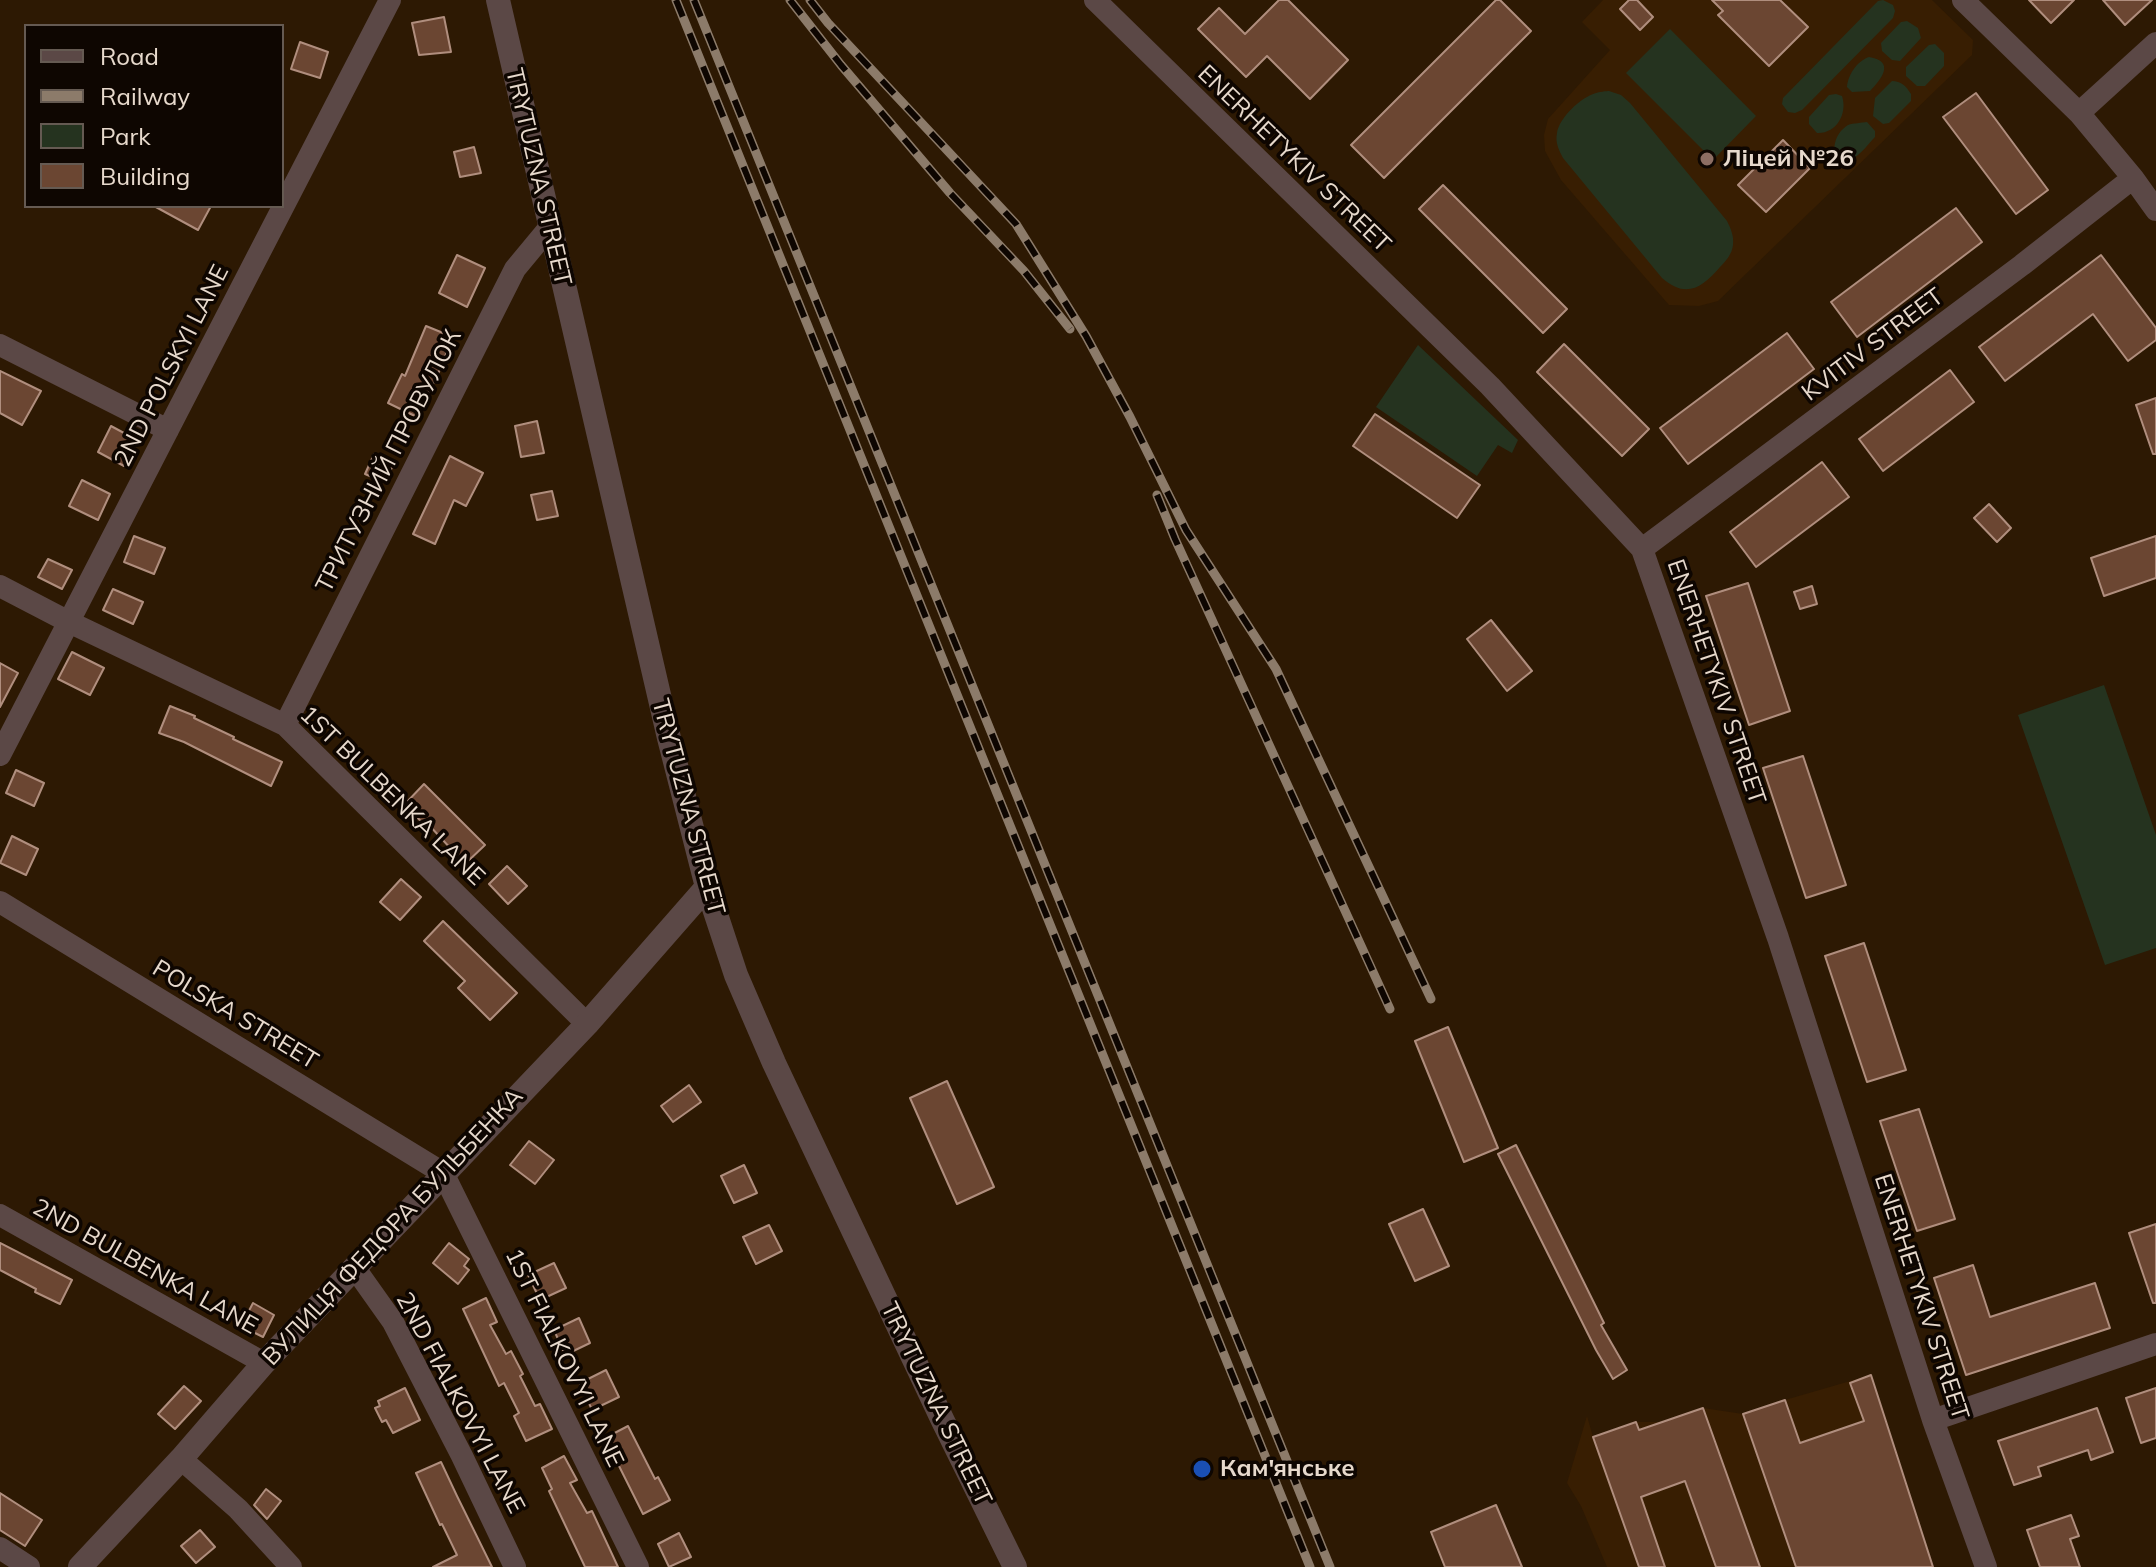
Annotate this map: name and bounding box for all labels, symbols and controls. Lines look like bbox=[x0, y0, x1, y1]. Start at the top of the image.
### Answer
legend bbox=[24, 24, 284, 208]
text: Road bbox=[100, 41, 159, 71]
street label: ENERHETYKIV STREET bbox=[1192, 59, 1396, 259]
street label: TRYTUZNA STREET bbox=[499, 66, 577, 288]
text: Railway bbox=[100, 81, 190, 111]
text: Park bbox=[100, 121, 151, 151]
place label: Ліцей №26 bbox=[1723, 145, 1854, 173]
marker: Ліцей №26 bbox=[1698, 150, 1716, 168]
text: Building bbox=[100, 161, 190, 191]
street label: 2ND POLSKYI LANE bbox=[109, 260, 235, 472]
street label: KVITIV STREET bbox=[1797, 282, 1949, 408]
street label: ТРИТУЗНИЙ ПРОВУЛОК bbox=[310, 325, 468, 597]
street label: ENERHETYKIV STREET bbox=[1661, 556, 1771, 808]
street label: TRYTUZNA STREET bbox=[645, 696, 731, 918]
street label: 1ST BULBENKA LANE bbox=[294, 700, 490, 892]
street label: POLSKA STREET bbox=[147, 954, 323, 1076]
street label: ВУЛИЦЯ ФЕДОРА БУЛЬБЕНКА bbox=[257, 1082, 529, 1372]
street label: ENERHETYKIV STREET bbox=[1868, 1170, 1974, 1424]
street label: 2ND BULBENKA LANE bbox=[28, 1193, 262, 1341]
street label: 1ST FIALKOVYI LANE bbox=[499, 1244, 629, 1472]
street label: 2ND FIALKOVYI LANE bbox=[389, 1288, 531, 1518]
street label: TRYTUZNA STREET bbox=[874, 1298, 998, 1510]
place label: Кам'янське bbox=[1220, 1455, 1355, 1483]
marker: Кам'янське bbox=[1191, 1458, 1213, 1480]

